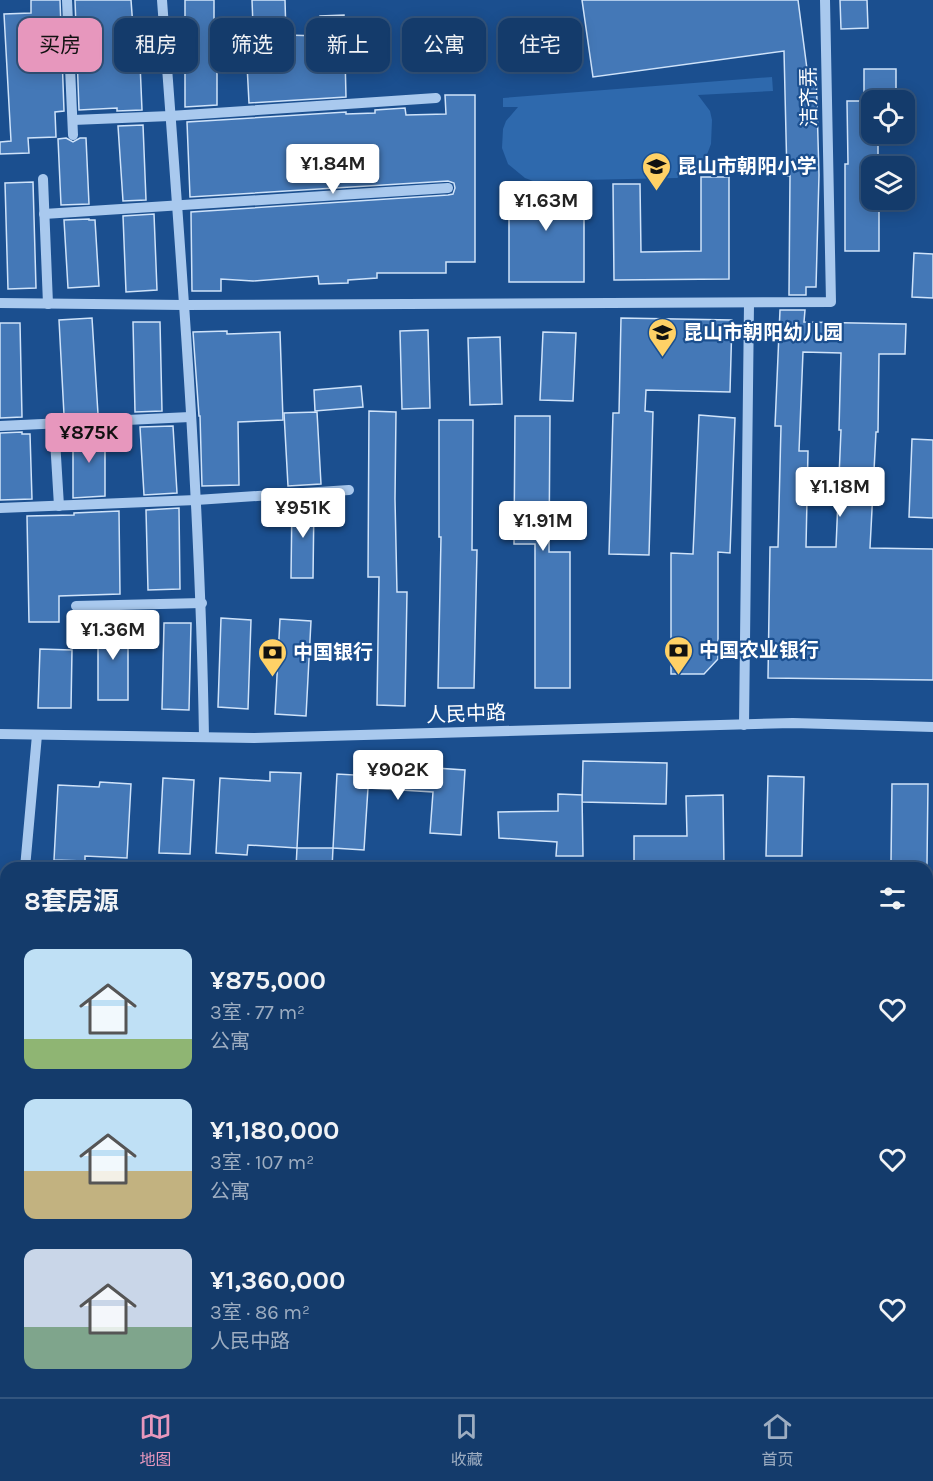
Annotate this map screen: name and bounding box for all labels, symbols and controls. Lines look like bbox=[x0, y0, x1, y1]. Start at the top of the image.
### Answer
chip: 买房 bbox=[18, 18, 102, 72]
chip: 租房 bbox=[114, 18, 198, 72]
chip: 筛选 bbox=[210, 18, 294, 72]
chip: 新上 bbox=[306, 18, 390, 72]
chip: 公寓 bbox=[402, 18, 486, 72]
chip: 住宅 bbox=[498, 18, 582, 72]
street label: 洁齐弄 bbox=[797, 67, 821, 127]
map controls bbox=[861, 90, 915, 210]
button: locate bbox=[861, 90, 915, 144]
pin: ¥1.84M bbox=[284, 144, 382, 195]
school or university icon: 昆山市朝阳小学 bbox=[640, 150, 672, 192]
text: ¥1.84M bbox=[300, 152, 366, 175]
place label: 昆山市朝阳小学 bbox=[677, 155, 817, 178]
button: layers bbox=[861, 156, 915, 210]
pin: ¥1.63M bbox=[497, 181, 595, 232]
text: ¥1.63M bbox=[513, 189, 579, 212]
school or university icon: 昆山市朝阳幼儿园 bbox=[646, 316, 678, 358]
place label: 昆山市朝阳幼儿园 bbox=[683, 321, 843, 344]
pin: ¥875K bbox=[47, 413, 131, 464]
text: ¥875K bbox=[59, 421, 119, 444]
pin: ¥1.18M bbox=[791, 467, 889, 518]
text: ¥1.18M bbox=[810, 475, 870, 498]
pin: ¥951K bbox=[261, 488, 345, 539]
text: ¥951K bbox=[275, 496, 331, 519]
pin: ¥1.91M bbox=[494, 501, 592, 552]
text: ¥1.91M bbox=[513, 509, 573, 532]
pin: ¥1.36M bbox=[64, 610, 162, 661]
text: ¥1.36M bbox=[80, 618, 146, 641]
bank icon: 中国农业银行 bbox=[662, 634, 694, 676]
bank icon: 中国银行 bbox=[256, 636, 288, 678]
place label: 中国农业银行 bbox=[699, 639, 819, 662]
place label: 中国银行 bbox=[293, 641, 373, 664]
street label: 人民中路 bbox=[426, 701, 506, 727]
pin: ¥902K bbox=[356, 750, 440, 801]
text: ¥902K bbox=[367, 758, 429, 781]
icon: filters bbox=[876, 882, 909, 915]
text: 8套房源 bbox=[24, 886, 119, 917]
text: ¥875,000 bbox=[210, 965, 326, 996]
icon: home bbox=[72, 973, 144, 1045]
icon: heart bbox=[876, 993, 909, 1026]
text: 3室 · 77 m² bbox=[210, 1001, 305, 1024]
text: 公寓 bbox=[210, 1030, 250, 1053]
text: ¥1,180,000 bbox=[210, 1115, 340, 1146]
icon: home bbox=[72, 1123, 144, 1195]
icon: heart bbox=[876, 1143, 909, 1176]
text: 3室 · 107 m² bbox=[210, 1151, 314, 1174]
text: 公寓 bbox=[210, 1180, 250, 1203]
text: ¥1,360,000 bbox=[210, 1265, 345, 1296]
icon: home bbox=[72, 1273, 144, 1345]
icon: heart bbox=[876, 1293, 909, 1326]
text: 3室 · 86 m² bbox=[210, 1301, 310, 1324]
text: 人民中路 bbox=[210, 1330, 290, 1353]
tab: 地图 bbox=[139, 1410, 172, 1470]
tab: 收藏 bbox=[450, 1410, 483, 1470]
tab: 首页 bbox=[761, 1410, 794, 1470]

